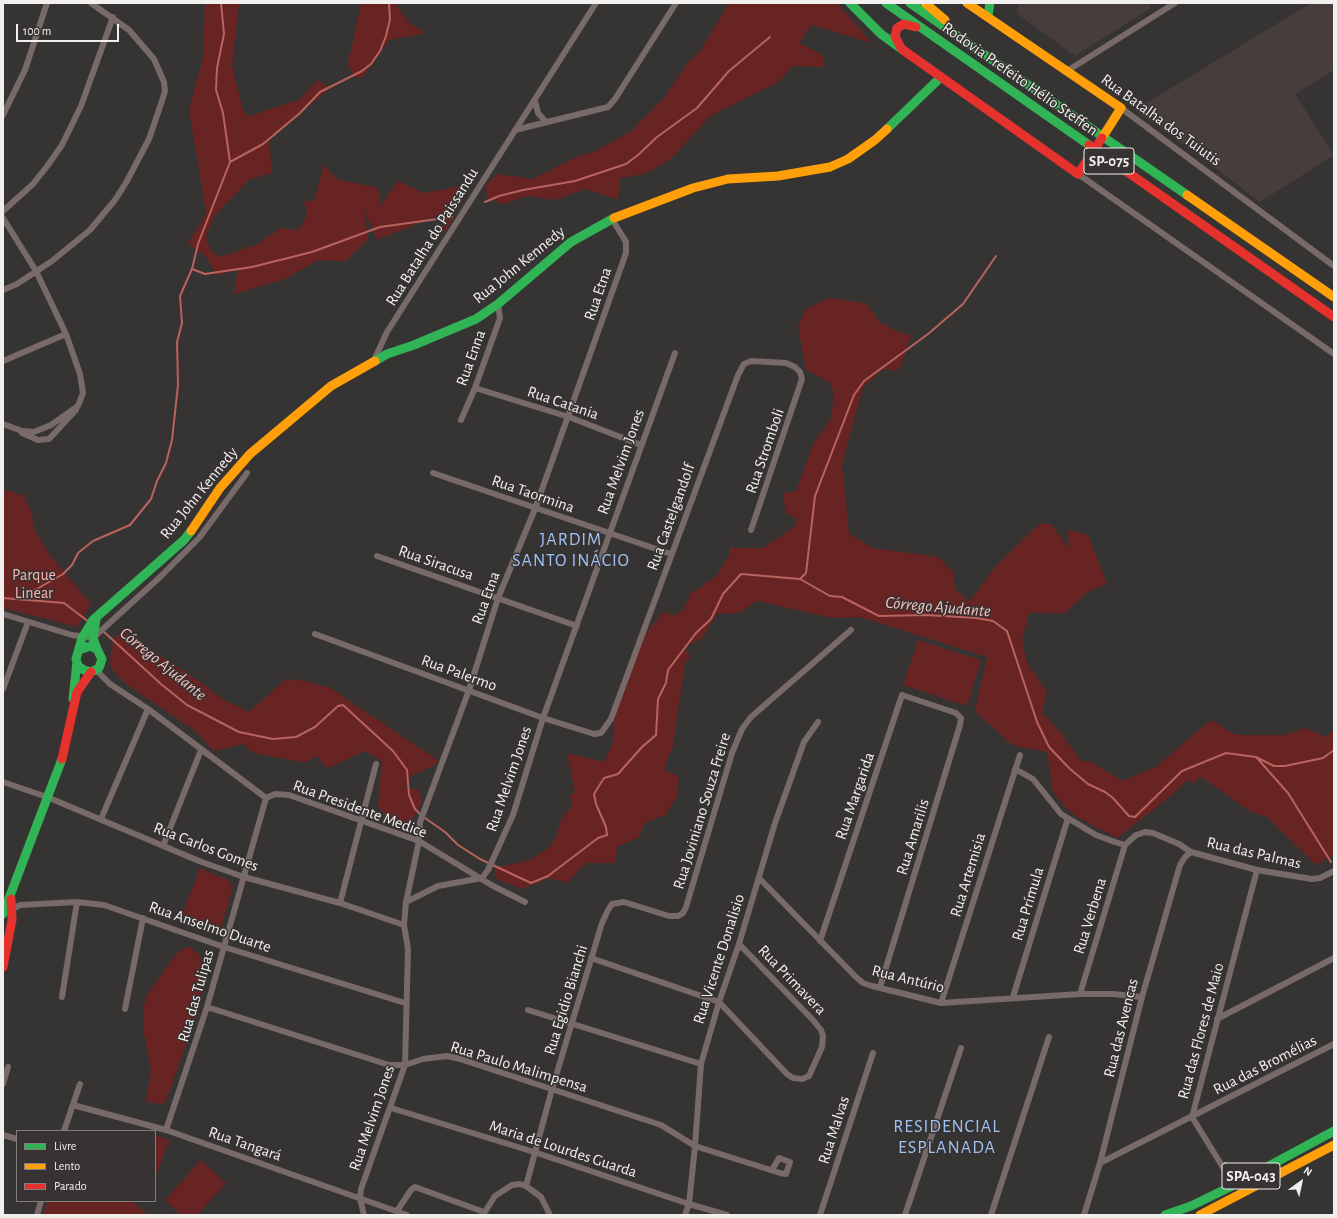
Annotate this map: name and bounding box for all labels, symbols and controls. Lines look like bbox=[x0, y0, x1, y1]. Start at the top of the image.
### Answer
scale bar bbox=[18, 16, 121, 42]
street label: Rodovia Prefeito Hélio Steffen bbox=[938, 18, 1102, 140]
text: 100 m bbox=[23, 25, 51, 37]
street label: Rua Batalha dos Tuiutis bbox=[1097, 70, 1225, 170]
road number: SP-075 bbox=[1084, 148, 1134, 174]
street label: Rua Batalha do Paissandu bbox=[382, 164, 482, 310]
street label: Rua John Kennedy bbox=[469, 222, 569, 308]
street label: Rua Etna bbox=[580, 265, 616, 323]
street label: Rua Enna bbox=[452, 327, 490, 389]
street label: Rua Catania bbox=[525, 382, 601, 424]
street label: Rua Stromboli bbox=[741, 406, 789, 496]
street label: Rua Melvim Jones bbox=[593, 407, 649, 517]
street label: Rua John Kennedy bbox=[156, 443, 242, 543]
street label: Rua Castelgandolf bbox=[643, 461, 699, 573]
street label: Rua Taormina bbox=[489, 471, 577, 517]
district label: JARDIM SANTO INÁCIO bbox=[512, 529, 630, 572]
street label: Rua Siracusa bbox=[396, 541, 476, 585]
park label: Parque Linear bbox=[12, 565, 56, 603]
street label: Rua Etna bbox=[468, 569, 504, 627]
water label: Córrego Ajudante bbox=[885, 592, 991, 622]
water label: Córrego Ajudante bbox=[116, 623, 210, 705]
street label: Rua Palermo bbox=[419, 650, 499, 696]
street label: Rua Melvim Jones bbox=[482, 724, 536, 834]
street label: Rua Joviniano Souza Freire bbox=[669, 730, 735, 892]
street label: Rua Margarida bbox=[831, 750, 879, 842]
street label: Rua Presidente Medice bbox=[290, 776, 430, 842]
street label: Rua Amarilis bbox=[892, 797, 934, 877]
street label: Rua Carlos Gomes bbox=[151, 818, 261, 876]
street label: Rua Artemisia bbox=[946, 831, 990, 919]
street label: Rua das Palmas bbox=[1205, 833, 1303, 873]
street label: Rua Prímula bbox=[1008, 865, 1048, 943]
street label: Rua Verbena bbox=[1069, 875, 1111, 957]
street label: Rua Vicente Donalisio bbox=[689, 892, 749, 1026]
street label: Rua Anselmo Duarte bbox=[146, 897, 274, 957]
street label: Rua Primavera bbox=[754, 941, 830, 1019]
street label: Rua Egidio Bianchi bbox=[540, 942, 592, 1058]
street label: Rua das Tulipas bbox=[174, 948, 218, 1044]
street label: Rua Antúrio bbox=[870, 961, 946, 997]
street label: Rua das Flores de Maio bbox=[1174, 961, 1228, 1101]
street label: Rua das Avencas bbox=[1099, 976, 1143, 1080]
street label: Rua das Bromélias bbox=[1210, 1031, 1320, 1099]
street label: Rua Paulo Malimpensa bbox=[448, 1037, 590, 1097]
street label: Rua Melvim Jones bbox=[345, 1063, 399, 1173]
street label: Rua Malvas bbox=[814, 1094, 854, 1166]
street label: Maria de Lourdes Guarda bbox=[487, 1116, 639, 1182]
district label: RESIDENCIAL ESPLANADA bbox=[893, 1116, 1001, 1158]
street label: Rua Tangará bbox=[206, 1123, 284, 1165]
legend bbox=[16, 1130, 156, 1202]
text: Livre bbox=[54, 1140, 76, 1152]
text: Lento bbox=[54, 1160, 80, 1172]
north arrow bbox=[1281, 1162, 1321, 1202]
road number: SPA-043 bbox=[1222, 1163, 1280, 1189]
text: N bbox=[1302, 1165, 1314, 1178]
text: Parado bbox=[54, 1180, 87, 1192]

